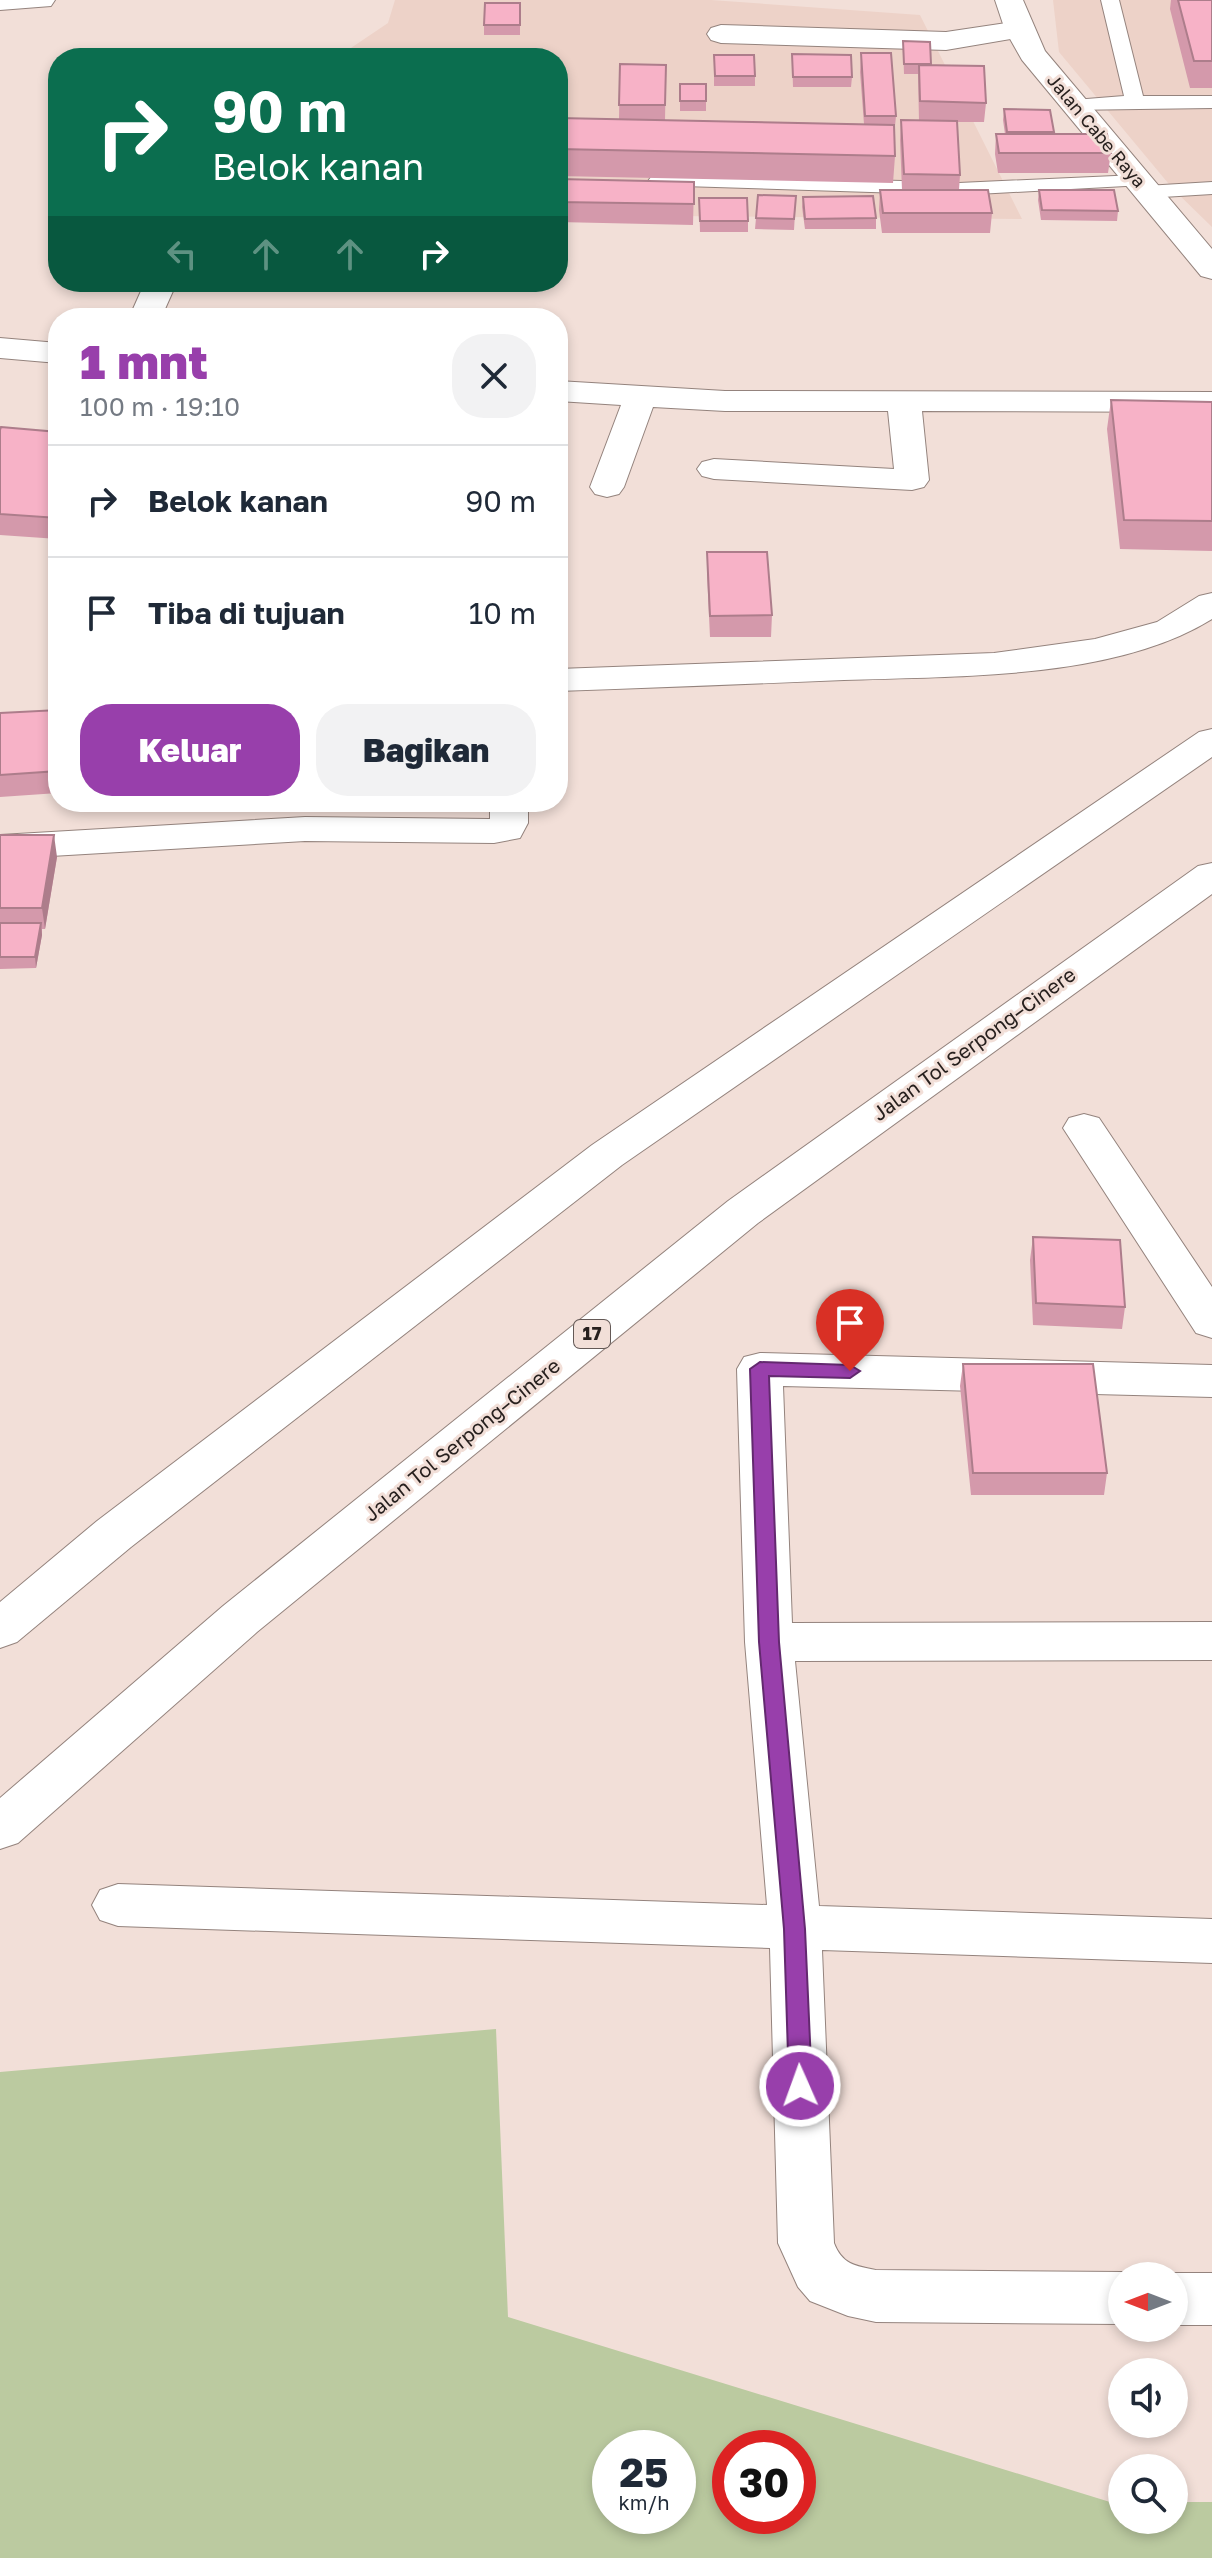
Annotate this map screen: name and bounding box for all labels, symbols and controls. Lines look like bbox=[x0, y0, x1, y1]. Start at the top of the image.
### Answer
street label: Jalan Cabe Raya bbox=[1043, 69, 1151, 192]
text: 90 m bbox=[212, 77, 347, 144]
icon: right bbox=[80, 80, 184, 184]
text: Belok kanan bbox=[212, 145, 424, 188]
icon: left bbox=[160, 232, 204, 276]
icon: ahead bbox=[244, 232, 288, 276]
icon: ahead bbox=[328, 232, 372, 276]
icon: right bbox=[412, 232, 456, 276]
text: 1 mnt bbox=[80, 332, 208, 390]
button: close bbox=[452, 334, 536, 418]
text: 100 m · 19:10 bbox=[80, 391, 240, 422]
icon: right bbox=[80, 479, 124, 523]
text: Belok kanan bbox=[148, 483, 328, 519]
text: 90 m bbox=[465, 483, 536, 519]
icon: arrive bbox=[80, 591, 124, 635]
text: Tiba di tujuan bbox=[148, 595, 345, 631]
text: 10 m bbox=[469, 595, 536, 631]
button: Keluar bbox=[80, 704, 300, 796]
button: Bagikan bbox=[316, 704, 536, 796]
street label: Jalan Tol Serpong–Cinere bbox=[867, 961, 1080, 1125]
pin bbox=[816, 1289, 884, 1371]
icon: arrive bbox=[828, 1301, 872, 1345]
road number: 17 bbox=[574, 1320, 610, 1348]
street label: Jalan Tol Serpong–Cinere bbox=[359, 1353, 564, 1526]
position arrow bbox=[758, 2044, 842, 2128]
north arrow bbox=[1108, 2262, 1188, 2342]
map controls bbox=[1108, 2262, 1188, 2534]
button: sound bbox=[1108, 2358, 1188, 2438]
speed limit sign: 30 bbox=[712, 2430, 816, 2534]
text: 25 bbox=[620, 2448, 668, 2496]
button: search bbox=[1108, 2454, 1188, 2534]
text: km/h bbox=[619, 2490, 669, 2514]

